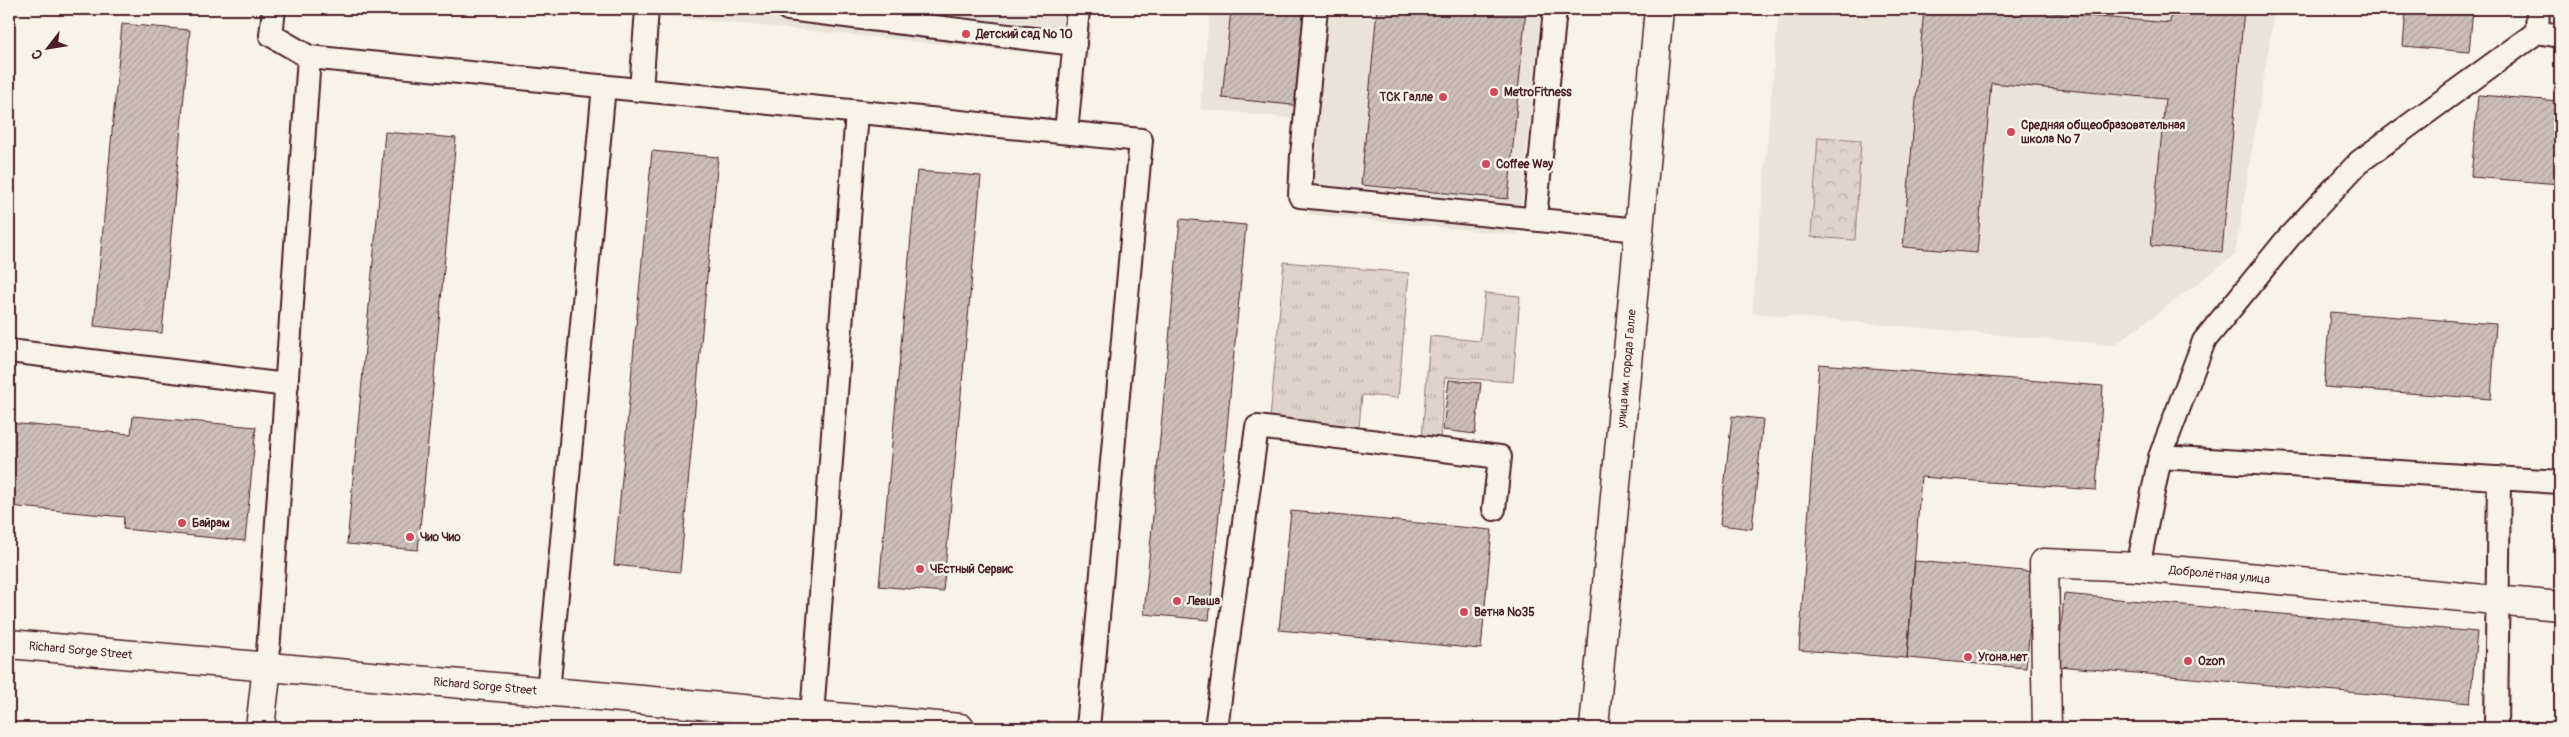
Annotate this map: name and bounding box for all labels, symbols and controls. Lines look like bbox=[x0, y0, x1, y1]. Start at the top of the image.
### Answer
north arrow bbox=[22, 22, 72, 72]
place label: Детский сад № 10 bbox=[975, 27, 1073, 42]
marker: Детский сад № 10 bbox=[960, 28, 972, 40]
text: С bbox=[28, 46, 47, 63]
place label: MetroFitness bbox=[1504, 85, 1572, 100]
marker: MetroFitness bbox=[1488, 86, 1500, 98]
place label: ТСК Галле bbox=[1379, 90, 1434, 105]
marker: ТСК Галле bbox=[1437, 91, 1449, 103]
place label: Средняя общеобразовательная школа № 7 bbox=[2021, 118, 2186, 147]
marker: Средняя общеобразовательная школа № 7 bbox=[2005, 126, 2017, 138]
place label: Coffee Way bbox=[1496, 157, 1554, 172]
marker: Coffee Way bbox=[1480, 158, 1492, 170]
street label: улица им. города Галле bbox=[1614, 308, 1639, 429]
place label: Байрам bbox=[192, 516, 230, 531]
marker: Байрам bbox=[176, 517, 188, 529]
place label: Чио Чио bbox=[420, 530, 461, 545]
marker: Чио Чио bbox=[404, 531, 416, 543]
place label: ЧЕстный Сервис bbox=[930, 562, 1014, 577]
street label: Добролётная улица bbox=[2167, 562, 2271, 587]
marker: ЧЕстный Сервис bbox=[914, 563, 926, 575]
place label: Левша bbox=[1186, 594, 1221, 609]
marker: Левша bbox=[1171, 595, 1183, 607]
place label: Ветна №35 bbox=[1474, 605, 1535, 620]
marker: Ветна №35 bbox=[1458, 606, 1470, 618]
street label: Richard Sorge Street bbox=[28, 638, 133, 662]
place label: Угона.нет bbox=[1978, 650, 2029, 665]
marker: Угона.нет bbox=[1962, 651, 1974, 663]
place label: Ozon bbox=[2198, 654, 2225, 669]
marker: Ozon bbox=[2182, 655, 2194, 667]
street label: Richard Sorge Street bbox=[433, 674, 538, 698]

